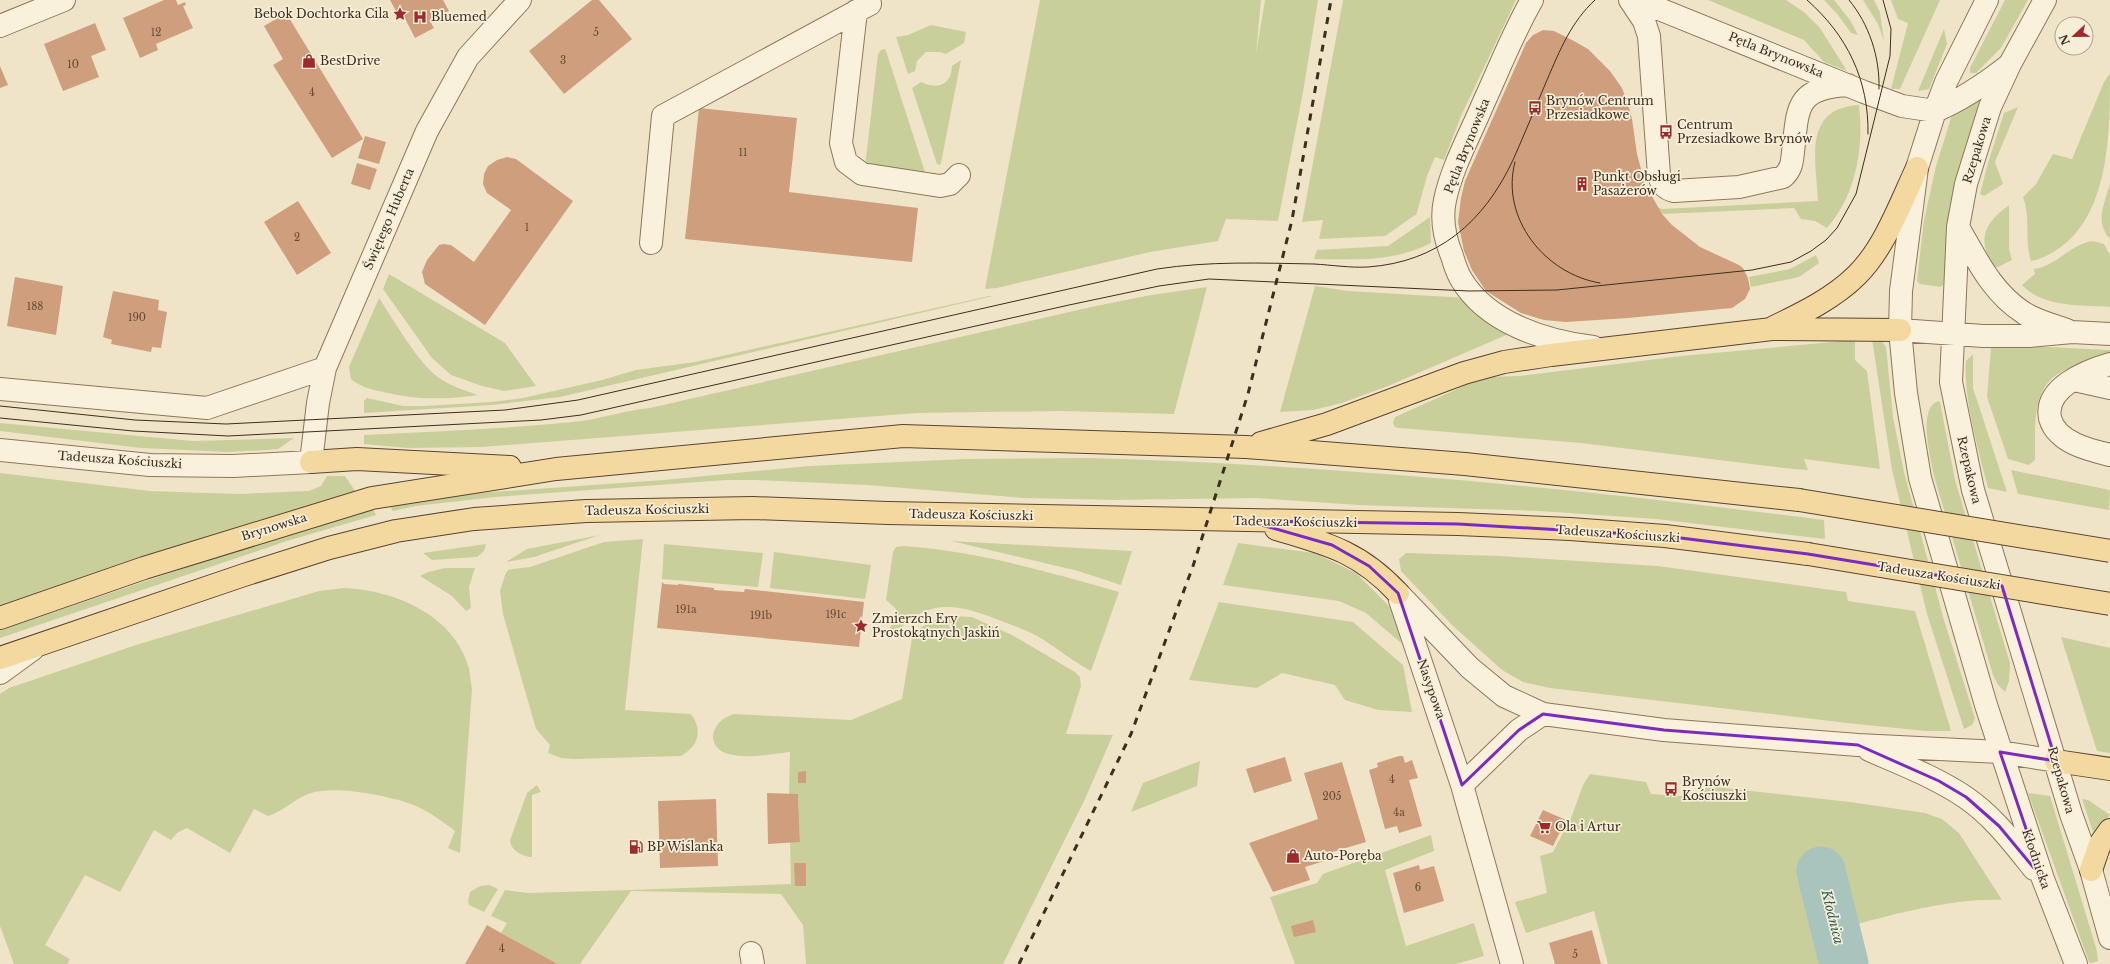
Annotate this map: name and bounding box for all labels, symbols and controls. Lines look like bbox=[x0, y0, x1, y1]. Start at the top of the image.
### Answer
place label: Bebok Dochtorka Cila bbox=[254, 6, 389, 21]
place icon: Bebok Dochtorka Cila bbox=[392, 6, 408, 22]
hospital icon: Bluemed bbox=[412, 9, 428, 25]
place label: Bluemed bbox=[431, 9, 487, 24]
north arrow bbox=[2054, 16, 2094, 56]
house number: 12 bbox=[151, 26, 161, 39]
house number: 5 bbox=[593, 26, 599, 39]
street label: Pętla Brynowska bbox=[1726, 29, 1826, 81]
text: N bbox=[2056, 32, 2073, 47]
shop icon: BestDrive bbox=[301, 53, 317, 69]
place label: BestDrive bbox=[320, 53, 380, 68]
house number: 3 bbox=[560, 54, 566, 67]
house number: 10 bbox=[67, 58, 79, 71]
house number: 4 bbox=[309, 86, 315, 99]
place label: Brynów Centrum Przesiadkowe bbox=[1546, 93, 1654, 122]
street label: Pętla Brynowska bbox=[1441, 96, 1493, 196]
bus stop icon: Brynów Centrum Przesiadkowe bbox=[1527, 100, 1543, 116]
street label: Rzepakowa bbox=[1959, 114, 1994, 185]
place label: Centrum Przesiadkowe Brynów bbox=[1677, 117, 1813, 146]
bus stop icon: Centrum Przesiadkowe Brynów bbox=[1658, 124, 1674, 140]
house number: 11 bbox=[739, 146, 747, 159]
street label: Świętego Huberta bbox=[359, 165, 417, 272]
place label: Punkt Obsługi Pasażerów bbox=[1593, 169, 1681, 198]
building icon: Punkt Obsługi Pasażerów bbox=[1574, 176, 1590, 192]
house number: 1 bbox=[525, 221, 529, 234]
house number: 2 bbox=[294, 231, 300, 244]
house number: 188 bbox=[27, 300, 43, 313]
house number: 190 bbox=[128, 311, 146, 324]
street label: Rzepakowa bbox=[1954, 435, 1985, 506]
street label: Tadeusza Kościuszki bbox=[57, 448, 183, 471]
street label: Tadeusza Kościuszki bbox=[585, 501, 709, 518]
street label: Tadeusza Kościuszki bbox=[909, 506, 1033, 523]
street label: Brynowska bbox=[239, 509, 309, 544]
street label: Tadeusza Kościuszki bbox=[1233, 513, 1357, 530]
street label: Tadeusza Kościuszki bbox=[1555, 522, 1681, 545]
street label: Tadeusza Kościuszki bbox=[1876, 558, 2002, 593]
house number: 191a bbox=[676, 603, 697, 616]
house number: 191c bbox=[826, 608, 847, 621]
house number: 191b bbox=[750, 609, 772, 622]
place label: Zmierzch Ery Prostokątnych Jaskiń bbox=[872, 611, 1000, 640]
place icon: Zmierzch Ery Prostokątnych Jaskiń bbox=[853, 618, 869, 634]
street label: Nasypowa bbox=[1414, 657, 1449, 721]
street label: Rzepakowa bbox=[2045, 745, 2078, 815]
house number: 4 bbox=[1389, 773, 1395, 786]
place label: Brynów Kościuszki bbox=[1682, 774, 1746, 803]
bus stop icon: Brynów Kościuszki bbox=[1663, 781, 1679, 797]
house number: 205 bbox=[1323, 790, 1342, 803]
house number: 4a bbox=[1393, 806, 1405, 819]
supermarket icon: Ola i Artur bbox=[1536, 819, 1552, 835]
place label: Ola i Artur bbox=[1555, 819, 1621, 834]
street label: Kłodnicka bbox=[2019, 827, 2054, 891]
fuel station icon: BP Wiślanka bbox=[628, 839, 644, 855]
place label: BP Wiślanka bbox=[647, 839, 724, 854]
shop icon: Auto-Poręba bbox=[1285, 848, 1301, 864]
place label: Auto-Poręba bbox=[1303, 848, 1382, 863]
house number: 6 bbox=[1415, 881, 1421, 894]
water label: Kłodnica bbox=[1817, 887, 1847, 946]
house number: 4 bbox=[499, 942, 505, 955]
house number: 5 bbox=[1572, 948, 1578, 961]

